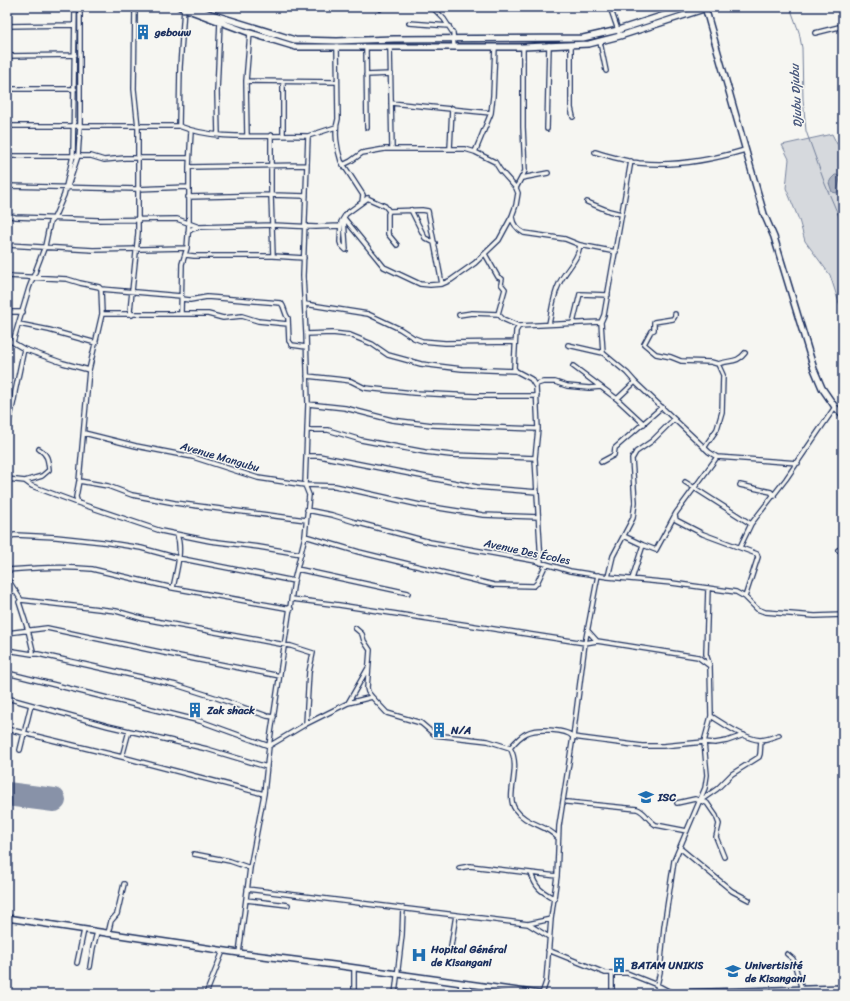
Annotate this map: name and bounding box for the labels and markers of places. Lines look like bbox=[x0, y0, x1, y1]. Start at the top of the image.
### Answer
building icon: gebouw bbox=[134, 23, 152, 41]
place label: gebouw bbox=[154, 23, 192, 42]
building icon: Zak shack bbox=[186, 701, 204, 719]
place label: Zak shack bbox=[206, 701, 255, 720]
building icon: N/A bbox=[430, 721, 448, 739]
place label: N/A bbox=[450, 721, 471, 740]
school or university icon: ISC bbox=[637, 788, 655, 806]
place label: ISC bbox=[657, 788, 676, 807]
place label: Hopital Général de Kisangani bbox=[430, 940, 508, 972]
hospital icon: Hopital Général de Kisangani bbox=[410, 946, 428, 964]
building icon: BATAM UNIKIS bbox=[610, 956, 628, 974]
place label: BATAM UNIKIS bbox=[631, 956, 704, 975]
place label: Univertisité de Kisangani bbox=[745, 956, 807, 988]
school or university icon: Univertisité de Kisangani bbox=[724, 962, 742, 980]

